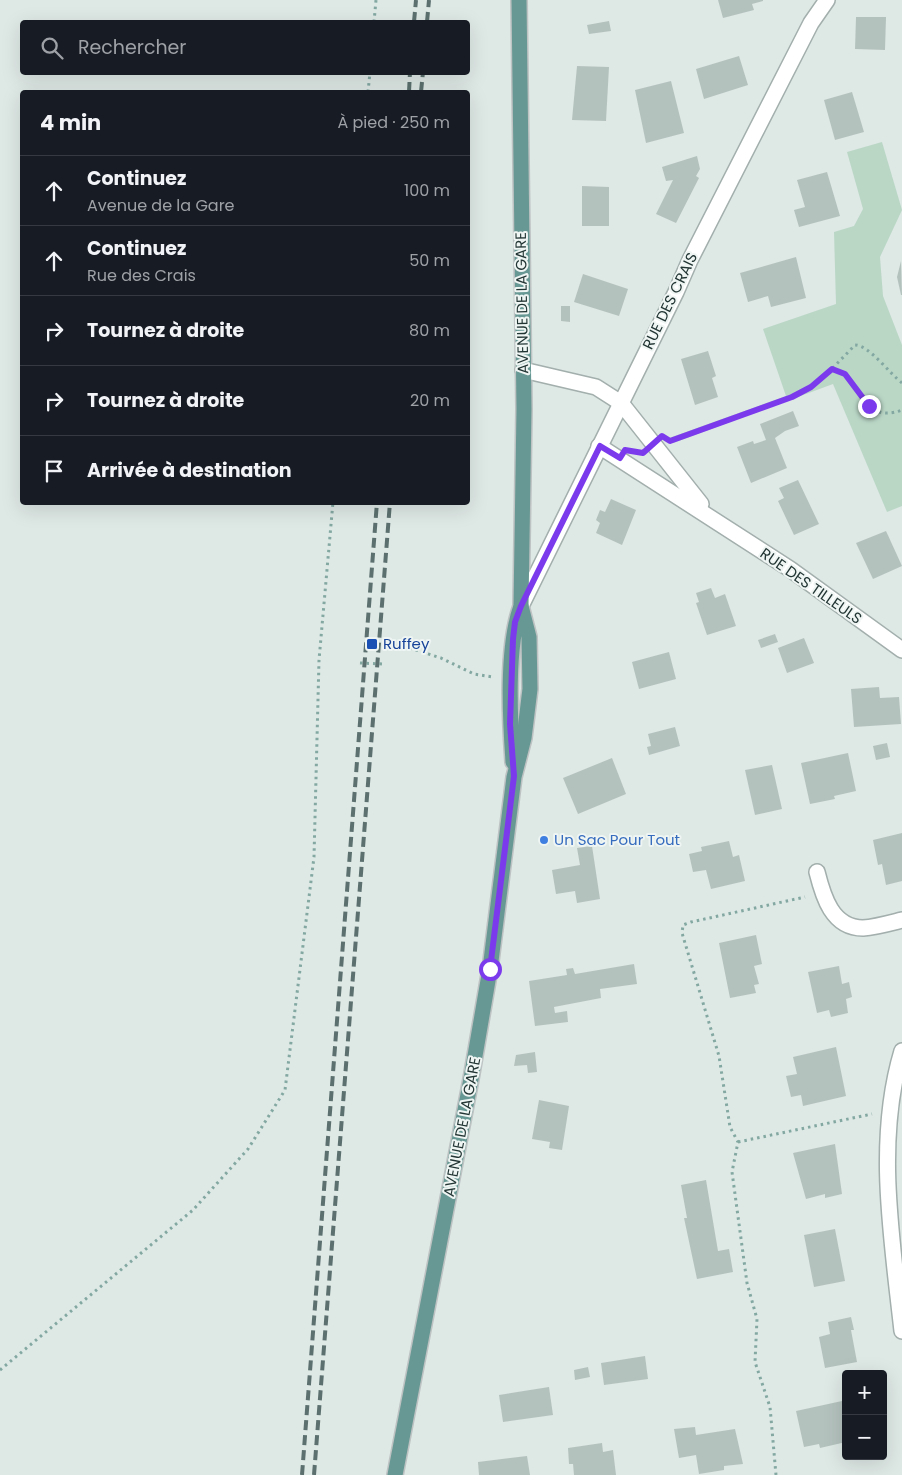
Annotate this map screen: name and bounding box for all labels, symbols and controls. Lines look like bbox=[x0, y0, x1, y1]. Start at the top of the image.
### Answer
search box bbox=[20, 20, 470, 75]
icon: search bbox=[38, 34, 66, 62]
text: Rechercher bbox=[78, 34, 186, 61]
text: 4 min bbox=[40, 108, 101, 137]
text: À pied · 250 m bbox=[337, 111, 450, 134]
text: Continuez bbox=[87, 165, 186, 192]
icon: ahead bbox=[40, 177, 68, 205]
text: 100 m bbox=[404, 179, 450, 202]
text: Avenue de la Gare bbox=[87, 194, 235, 217]
street label: AVENUE DE LA GARE bbox=[510, 232, 533, 374]
text: Continuez bbox=[87, 235, 186, 262]
icon: ahead bbox=[40, 247, 68, 275]
text: 50 m bbox=[409, 249, 450, 272]
street label: RUE DES CRAIS bbox=[637, 249, 702, 353]
text: Rue des Crais bbox=[87, 264, 196, 287]
icon: right bbox=[40, 317, 68, 345]
text: Tournez à droite bbox=[87, 317, 244, 344]
text: 80 m bbox=[409, 319, 450, 342]
icon: right bbox=[40, 387, 68, 415]
text: Tournez à droite bbox=[87, 387, 244, 414]
text: 20 m bbox=[410, 389, 450, 412]
route end bbox=[858, 395, 881, 418]
icon: arrive bbox=[40, 457, 68, 485]
text: Arrivée à destination bbox=[87, 457, 292, 484]
street label: RUE DES TILLEULS bbox=[756, 543, 866, 629]
place label: Ruffey bbox=[383, 633, 430, 654]
marker: Ruffey bbox=[365, 637, 379, 651]
place label: Un Sac Pour Tout bbox=[554, 829, 680, 850]
marker: Un Sac Pour Tout bbox=[538, 834, 550, 846]
route start bbox=[479, 958, 502, 981]
street label: AVENUE DE LA GARE bbox=[438, 1055, 485, 1199]
map controls bbox=[842, 1370, 887, 1460]
button: + bbox=[842, 1370, 887, 1415]
button: − bbox=[842, 1415, 887, 1460]

